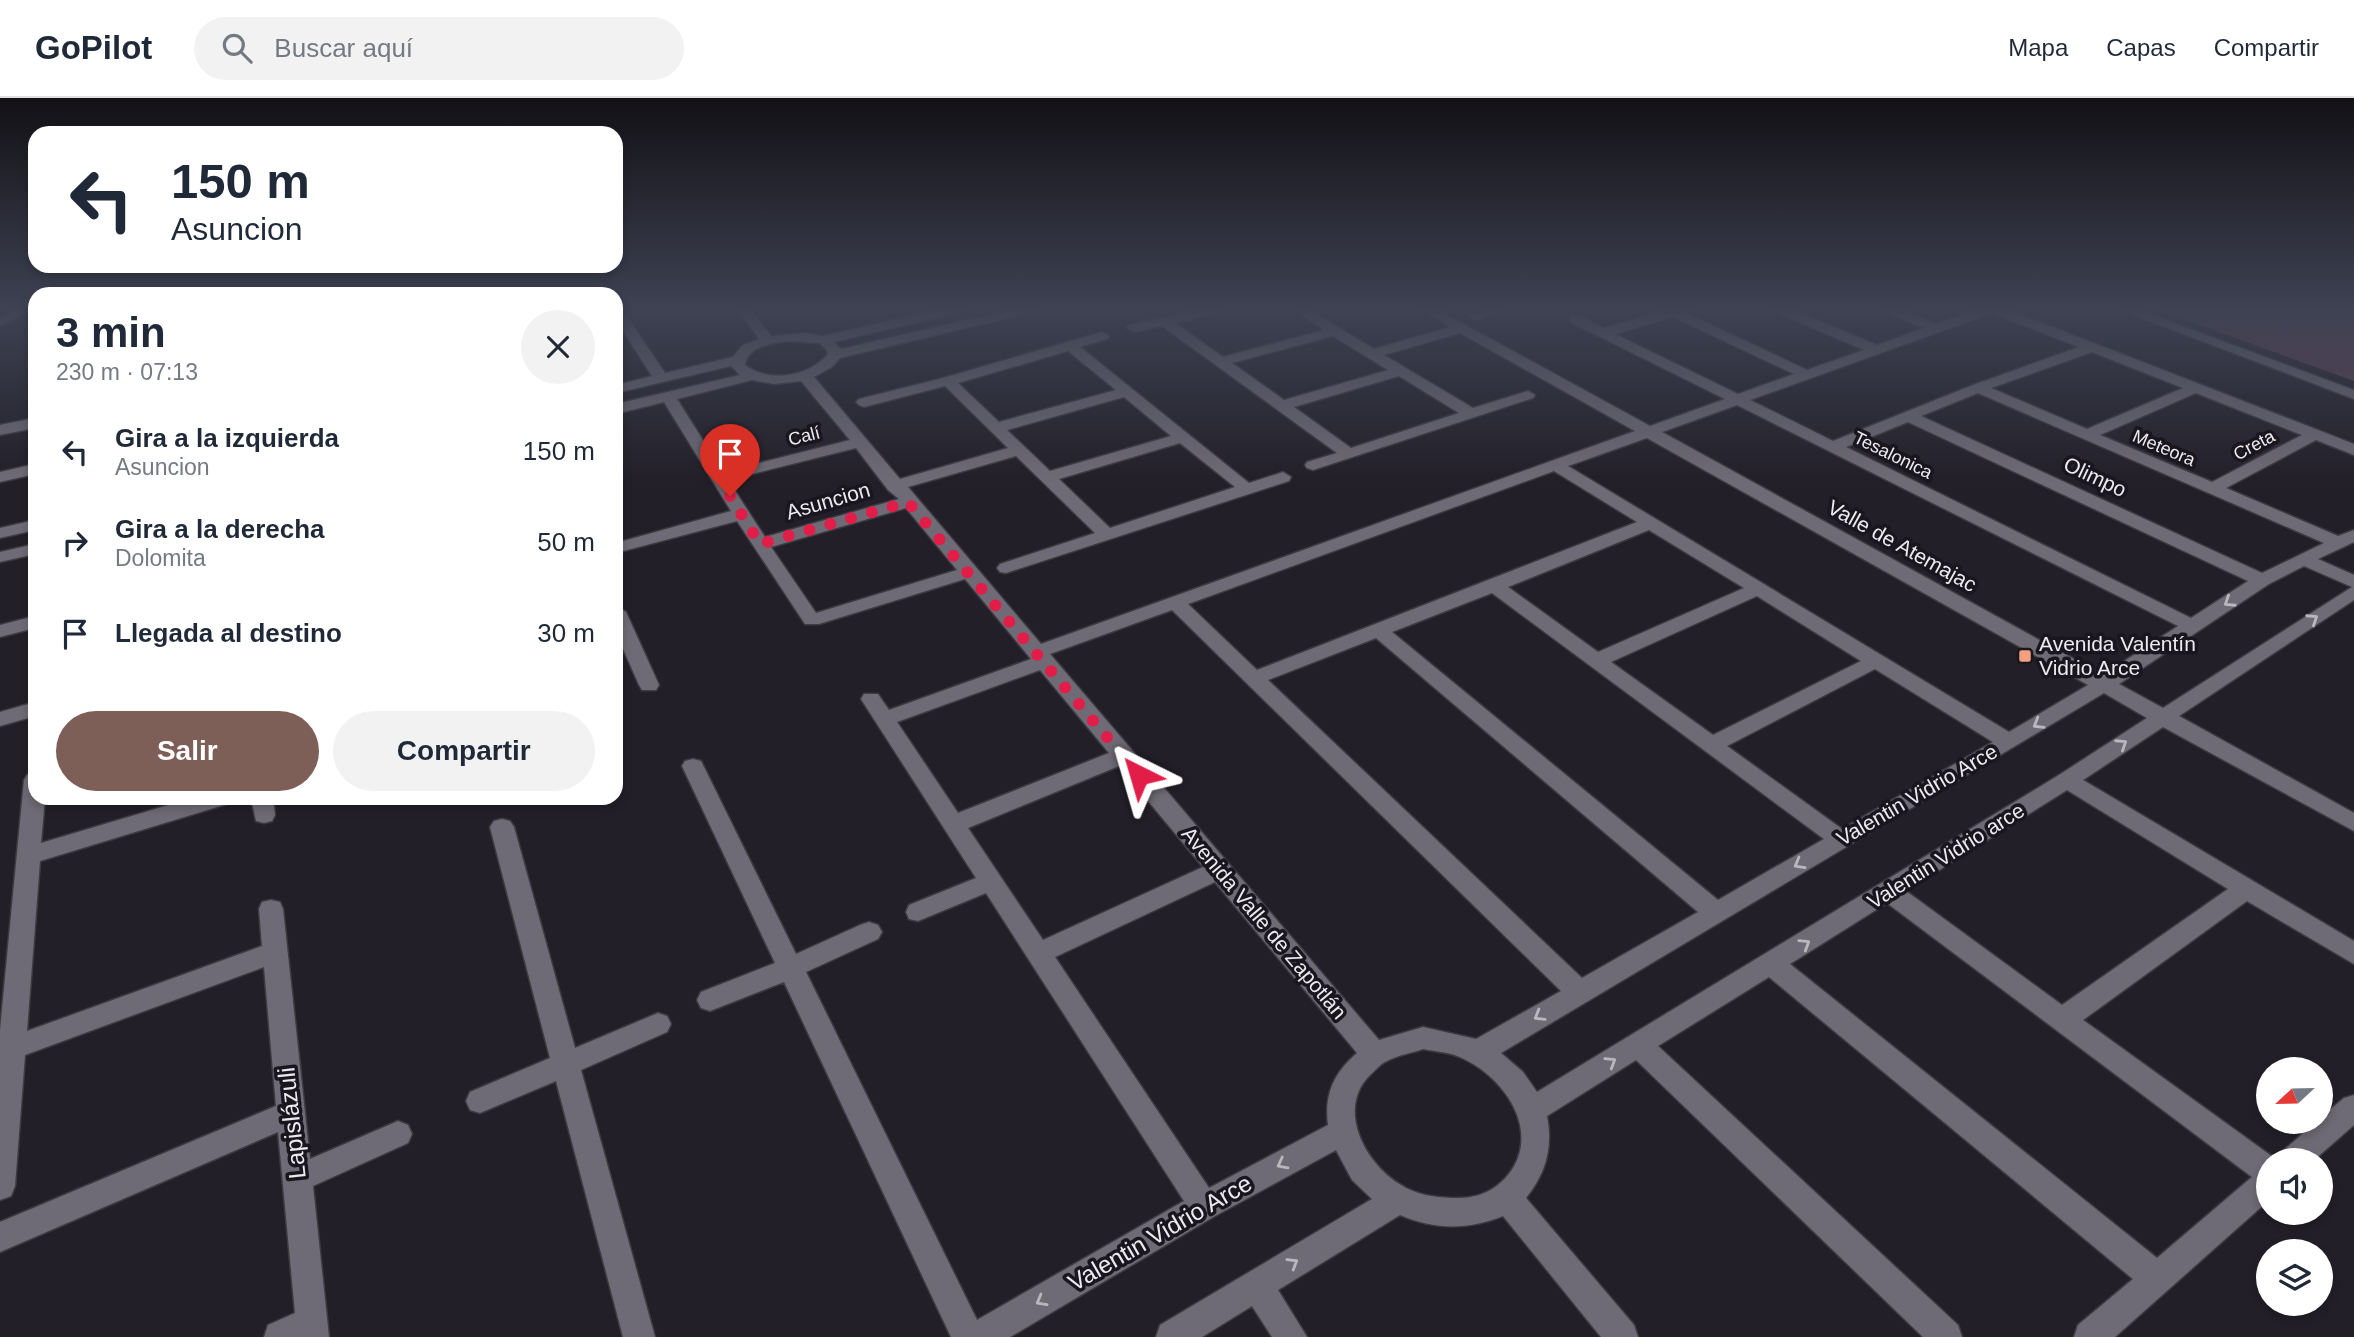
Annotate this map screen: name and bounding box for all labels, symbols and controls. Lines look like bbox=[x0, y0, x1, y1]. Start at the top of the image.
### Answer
search box bbox=[194, 17, 684, 80]
text: GoPilot bbox=[35, 29, 152, 66]
icon: search bbox=[218, 29, 256, 67]
text: Buscar aquí bbox=[274, 33, 413, 63]
text: Mapa bbox=[2008, 34, 2068, 61]
text: Capas bbox=[2106, 34, 2176, 61]
text: Compartir bbox=[2214, 34, 2319, 61]
icon: left bbox=[56, 154, 147, 245]
text: 150 m bbox=[171, 154, 310, 208]
text: Asuncion bbox=[171, 211, 303, 247]
text: 3 min bbox=[56, 309, 166, 356]
button: close bbox=[521, 310, 595, 384]
text: 230 m · 07:13 bbox=[56, 359, 198, 385]
street label: Calí bbox=[786, 422, 822, 450]
text: Gira a la izquierda bbox=[115, 423, 339, 453]
pin bbox=[700, 424, 760, 496]
street label: Creta bbox=[2230, 425, 2279, 464]
street label: Meteora bbox=[2130, 426, 2199, 470]
street label: Tesalonica bbox=[1850, 427, 1936, 483]
icon: left bbox=[56, 433, 94, 471]
icon: arrive bbox=[711, 435, 749, 473]
text: 150 m bbox=[523, 436, 595, 466]
street label: Olimpo bbox=[2060, 452, 2130, 501]
text: Asuncion bbox=[115, 454, 210, 480]
street label: Asuncion bbox=[783, 478, 873, 523]
street label: Valle de Atemajac bbox=[1824, 495, 1981, 596]
text: Gira a la derecha bbox=[115, 514, 325, 544]
icon: right bbox=[56, 524, 94, 562]
text: 50 m bbox=[537, 527, 595, 557]
text: Dolomita bbox=[115, 545, 206, 571]
one-way arrow bbox=[2224, 593, 2237, 606]
icon: arrive bbox=[56, 615, 94, 653]
one-way arrow bbox=[2305, 615, 2318, 628]
text: Llegada al destino bbox=[115, 618, 342, 648]
text: 30 m bbox=[537, 618, 595, 648]
place label: Avenida Valentín Vidrio Arce bbox=[2039, 632, 2196, 679]
marker: Avenida Valentín Vidrio Arce bbox=[2017, 648, 2033, 664]
button: Salir bbox=[56, 711, 319, 791]
button: Compartir bbox=[333, 711, 595, 791]
one-way arrow bbox=[2032, 716, 2045, 729]
position arrow bbox=[1102, 738, 1176, 812]
street label: Valentin Vidrio Arce bbox=[1832, 739, 2001, 850]
one-way arrow bbox=[2114, 740, 2127, 752]
street label: Valentin Vidrio arce bbox=[1863, 798, 2028, 913]
street label: Avenida Valle de Zapotlán bbox=[1177, 822, 1351, 1023]
one-way arrow bbox=[1794, 855, 1807, 868]
one-way arrow bbox=[1798, 939, 1811, 952]
one-way arrow bbox=[1534, 1007, 1547, 1020]
one-way arrow bbox=[1603, 1057, 1616, 1070]
north arrow bbox=[2256, 1057, 2333, 1134]
map controls bbox=[2256, 1057, 2333, 1316]
street label: Lapislázuli bbox=[272, 1066, 311, 1180]
button: sound bbox=[2256, 1148, 2333, 1225]
one-way arrow bbox=[1277, 1156, 1289, 1170]
street label: Valentin Vidrio Arce bbox=[1063, 1169, 1256, 1296]
button: layers bbox=[2256, 1239, 2333, 1316]
one-way arrow bbox=[1285, 1258, 1298, 1271]
one-way arrow bbox=[1036, 1292, 1049, 1305]

